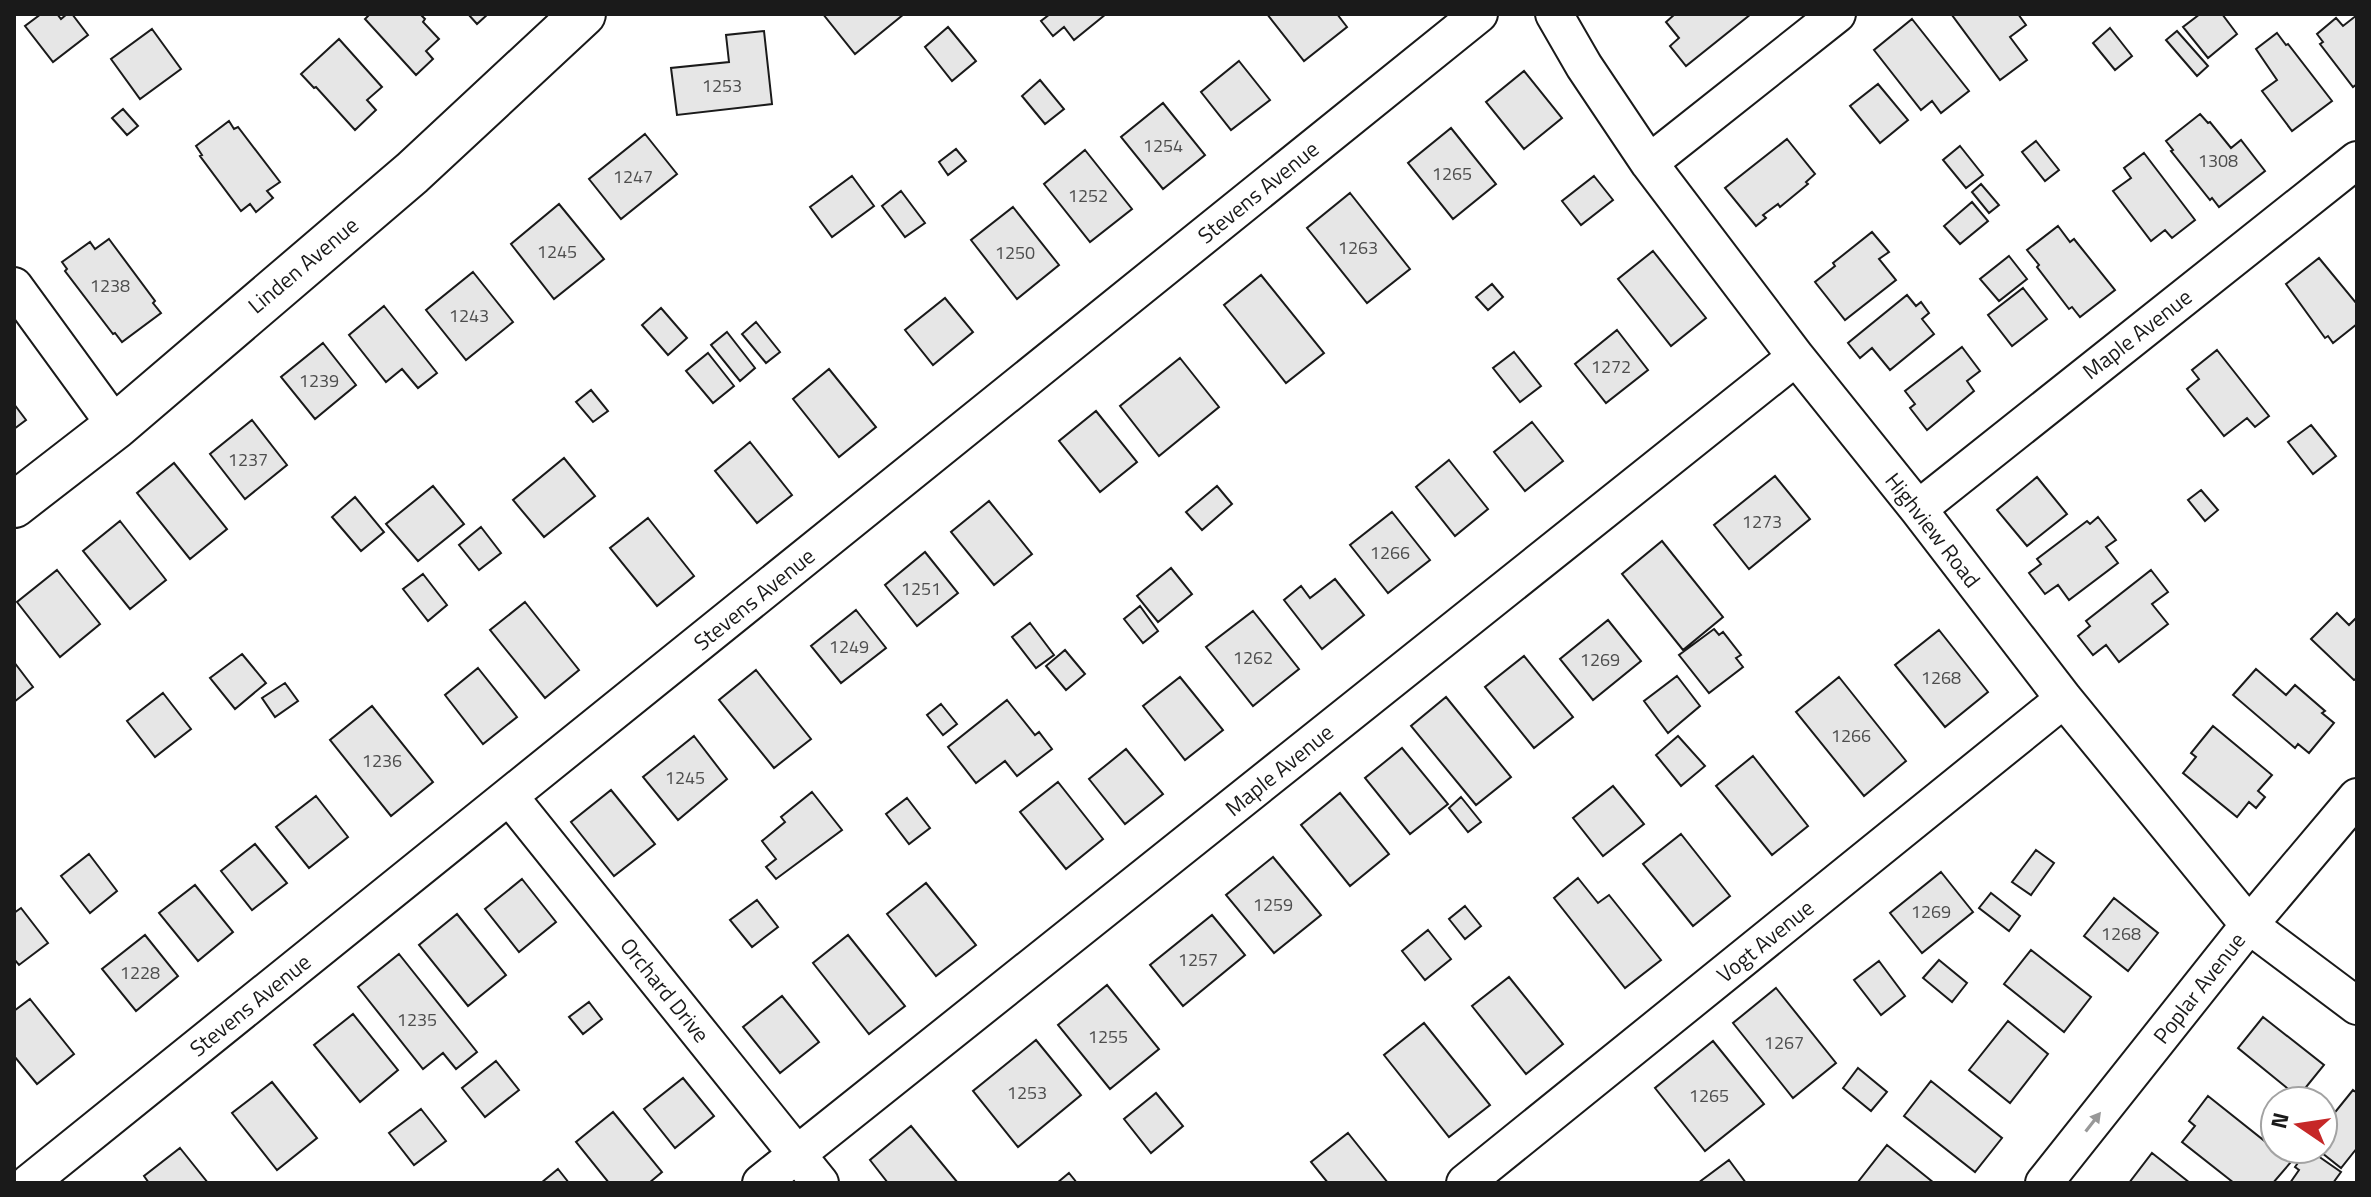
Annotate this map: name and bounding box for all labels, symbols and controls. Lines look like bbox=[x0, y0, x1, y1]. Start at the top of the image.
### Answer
house number: 1253 bbox=[702, 72, 742, 99]
house number: 1254 bbox=[1143, 132, 1183, 159]
street label: Stevens Avenue bbox=[1190, 132, 1326, 252]
house number: 1308 bbox=[2198, 147, 2238, 174]
house number: 1265 bbox=[1432, 160, 1472, 187]
house number: 1247 bbox=[613, 163, 653, 190]
house number: 1252 bbox=[1068, 182, 1108, 209]
street label: Linden Avenue bbox=[240, 208, 366, 322]
house number: 1263 bbox=[1338, 234, 1378, 261]
house number: 1245 bbox=[537, 238, 577, 265]
house number: 1250 bbox=[995, 239, 1035, 266]
house number: 1238 bbox=[90, 272, 130, 299]
street label: Maple Avenue bbox=[2075, 280, 2199, 388]
house number: 1243 bbox=[449, 302, 489, 329]
house number: 1272 bbox=[1591, 353, 1631, 380]
house number: 1239 bbox=[299, 367, 339, 394]
house number: 1237 bbox=[228, 446, 268, 473]
street label: Highview Road bbox=[1877, 465, 1989, 595]
house number: 1273 bbox=[1742, 508, 1782, 535]
street label: Stevens Avenue bbox=[686, 539, 822, 659]
house number: 1266 bbox=[1370, 539, 1410, 566]
house number: 1251 bbox=[901, 575, 941, 602]
house number: 1249 bbox=[829, 633, 869, 660]
house number: 1262 bbox=[1233, 644, 1273, 671]
house number: 1269 bbox=[1580, 646, 1620, 673]
house number: 1268 bbox=[1921, 664, 1961, 691]
street label: Maple Avenue bbox=[1217, 716, 1341, 824]
house number: 1266 bbox=[1831, 722, 1871, 749]
house number: 1236 bbox=[362, 747, 402, 774]
house number: 1245 bbox=[665, 764, 705, 791]
house number: 1259 bbox=[1253, 891, 1293, 918]
street label: Vogt Avenue bbox=[1709, 891, 1821, 991]
house number: 1269 bbox=[1911, 898, 1951, 925]
house number: 1268 bbox=[2101, 920, 2141, 947]
street label: Poplar Avenue bbox=[2144, 925, 2254, 1051]
street label: Orchard Drive bbox=[612, 930, 718, 1050]
street label: Stevens Avenue bbox=[182, 945, 318, 1065]
house number: 1257 bbox=[1178, 946, 1218, 973]
house number: 1228 bbox=[120, 959, 160, 986]
house number: 1235 bbox=[397, 1006, 437, 1033]
house number: 1255 bbox=[1088, 1023, 1128, 1050]
house number: 1267 bbox=[1764, 1029, 1804, 1056]
house number: 1253 bbox=[1007, 1079, 1047, 1106]
house number: 1265 bbox=[1689, 1082, 1729, 1109]
north arrow bbox=[2259, 1085, 2339, 1165]
text: N bbox=[2261, 1109, 2298, 1132]
one-way arrow bbox=[2084, 1112, 2101, 1132]

